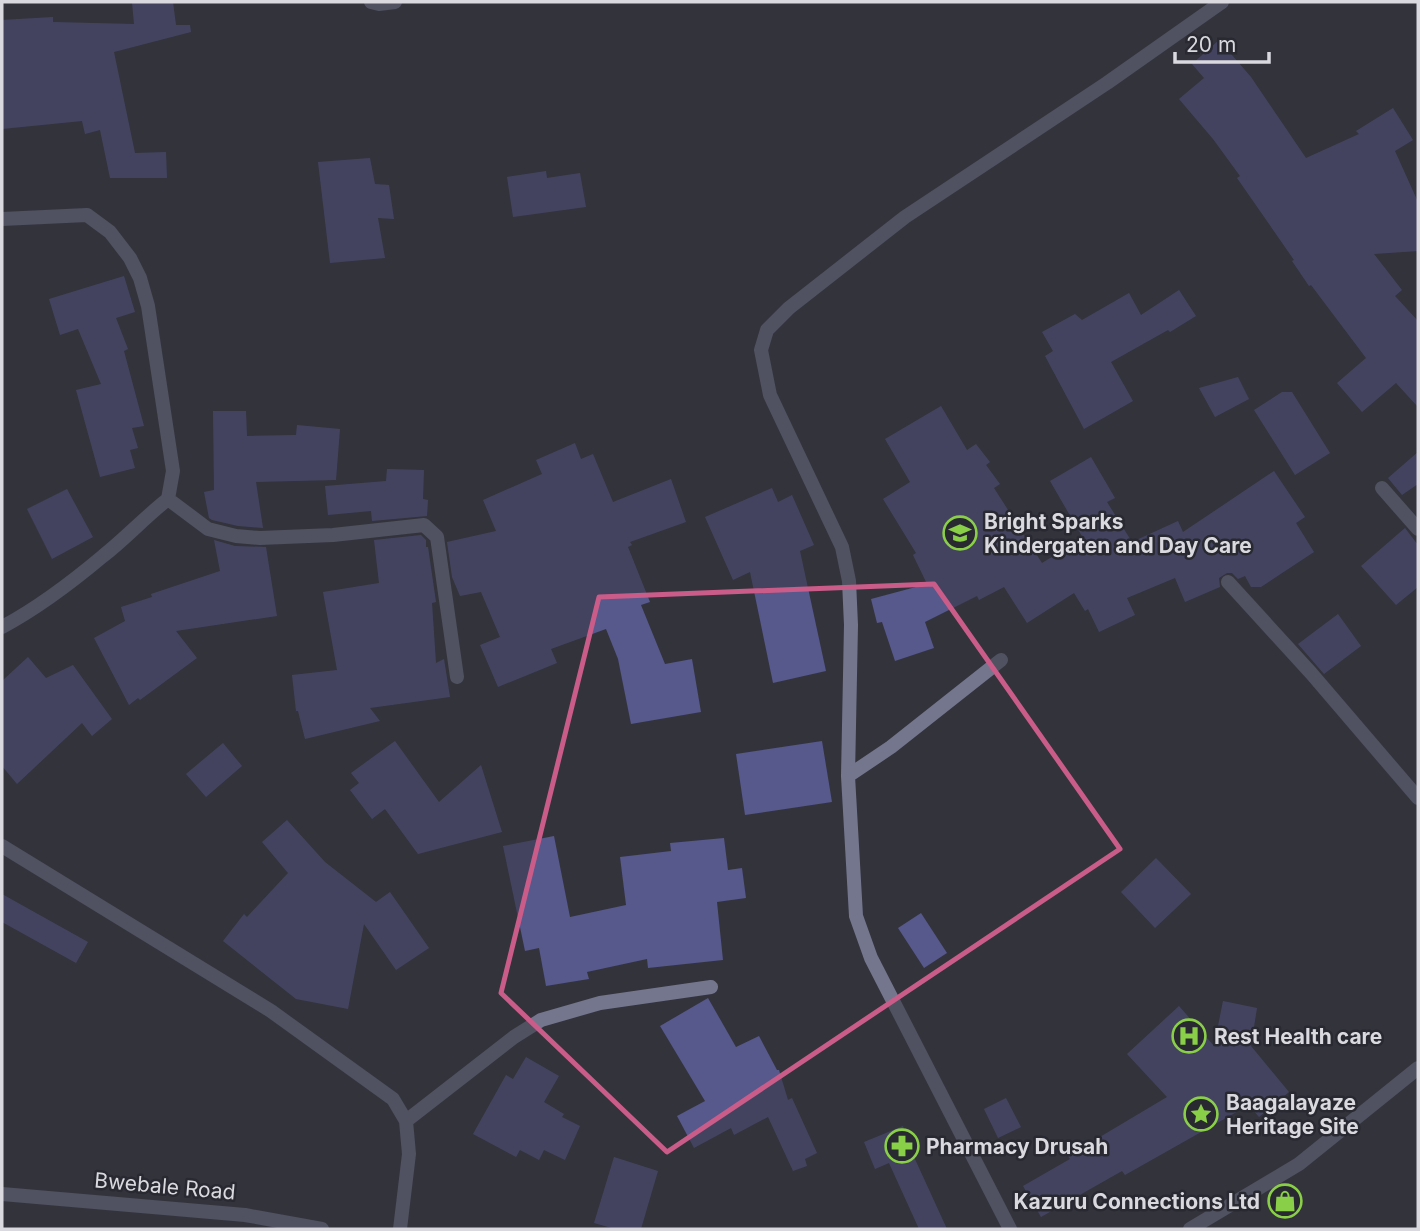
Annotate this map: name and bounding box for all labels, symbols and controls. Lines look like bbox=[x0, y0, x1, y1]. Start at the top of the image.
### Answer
scale bar bbox=[1175, 21, 1270, 65]
text: 20 m bbox=[1186, 32, 1236, 57]
place label: Bright Sparks Kindergaten and Day Care bbox=[984, 509, 1252, 558]
school or university icon: Bright Sparks Kindergaten and Day Care bbox=[941, 514, 979, 552]
hospital icon: Rest Health care bbox=[1170, 1017, 1208, 1055]
place label: Rest Health care bbox=[1214, 1024, 1382, 1049]
place label: Baagalayaze Heritage Site bbox=[1226, 1090, 1359, 1139]
place icon: Baagalayaze Heritage Site bbox=[1182, 1095, 1220, 1133]
pharmacy icon: Pharmacy Drusah bbox=[883, 1127, 921, 1165]
place label: Pharmacy Drusah bbox=[926, 1134, 1108, 1159]
street label: Bwebale Road bbox=[93, 1167, 237, 1205]
shop icon: Kazuru Connections Ltd bbox=[1266, 1182, 1304, 1220]
place label: Kazuru Connections Ltd bbox=[1013, 1189, 1260, 1214]

